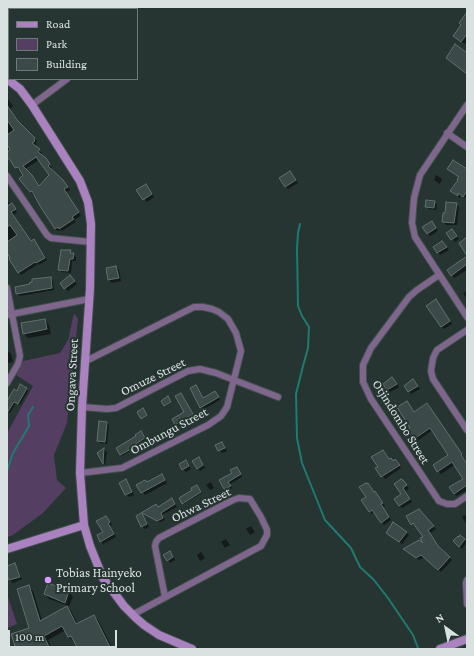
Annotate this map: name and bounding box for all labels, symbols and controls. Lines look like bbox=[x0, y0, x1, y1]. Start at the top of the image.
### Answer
legend bbox=[8, 8, 138, 80]
text: Road bbox=[46, 17, 70, 31]
text: Park bbox=[46, 37, 67, 51]
text: Building bbox=[46, 57, 87, 71]
street label: Ongava Street bbox=[62, 338, 82, 412]
street label: Omuze Street bbox=[118, 355, 188, 399]
street label: Otjindombo Street bbox=[369, 377, 433, 467]
street label: Ombungu Street bbox=[127, 404, 211, 458]
street label: Ohwa Street bbox=[169, 484, 233, 526]
place label: Tobias Hainyeko Primary School bbox=[56, 565, 142, 596]
marker: Tobias Hainyeko Primary School bbox=[43, 575, 53, 585]
north arrow bbox=[426, 608, 466, 648]
text: N bbox=[433, 611, 446, 625]
scale bar bbox=[10, 622, 119, 648]
text: 100 m bbox=[15, 630, 44, 644]

